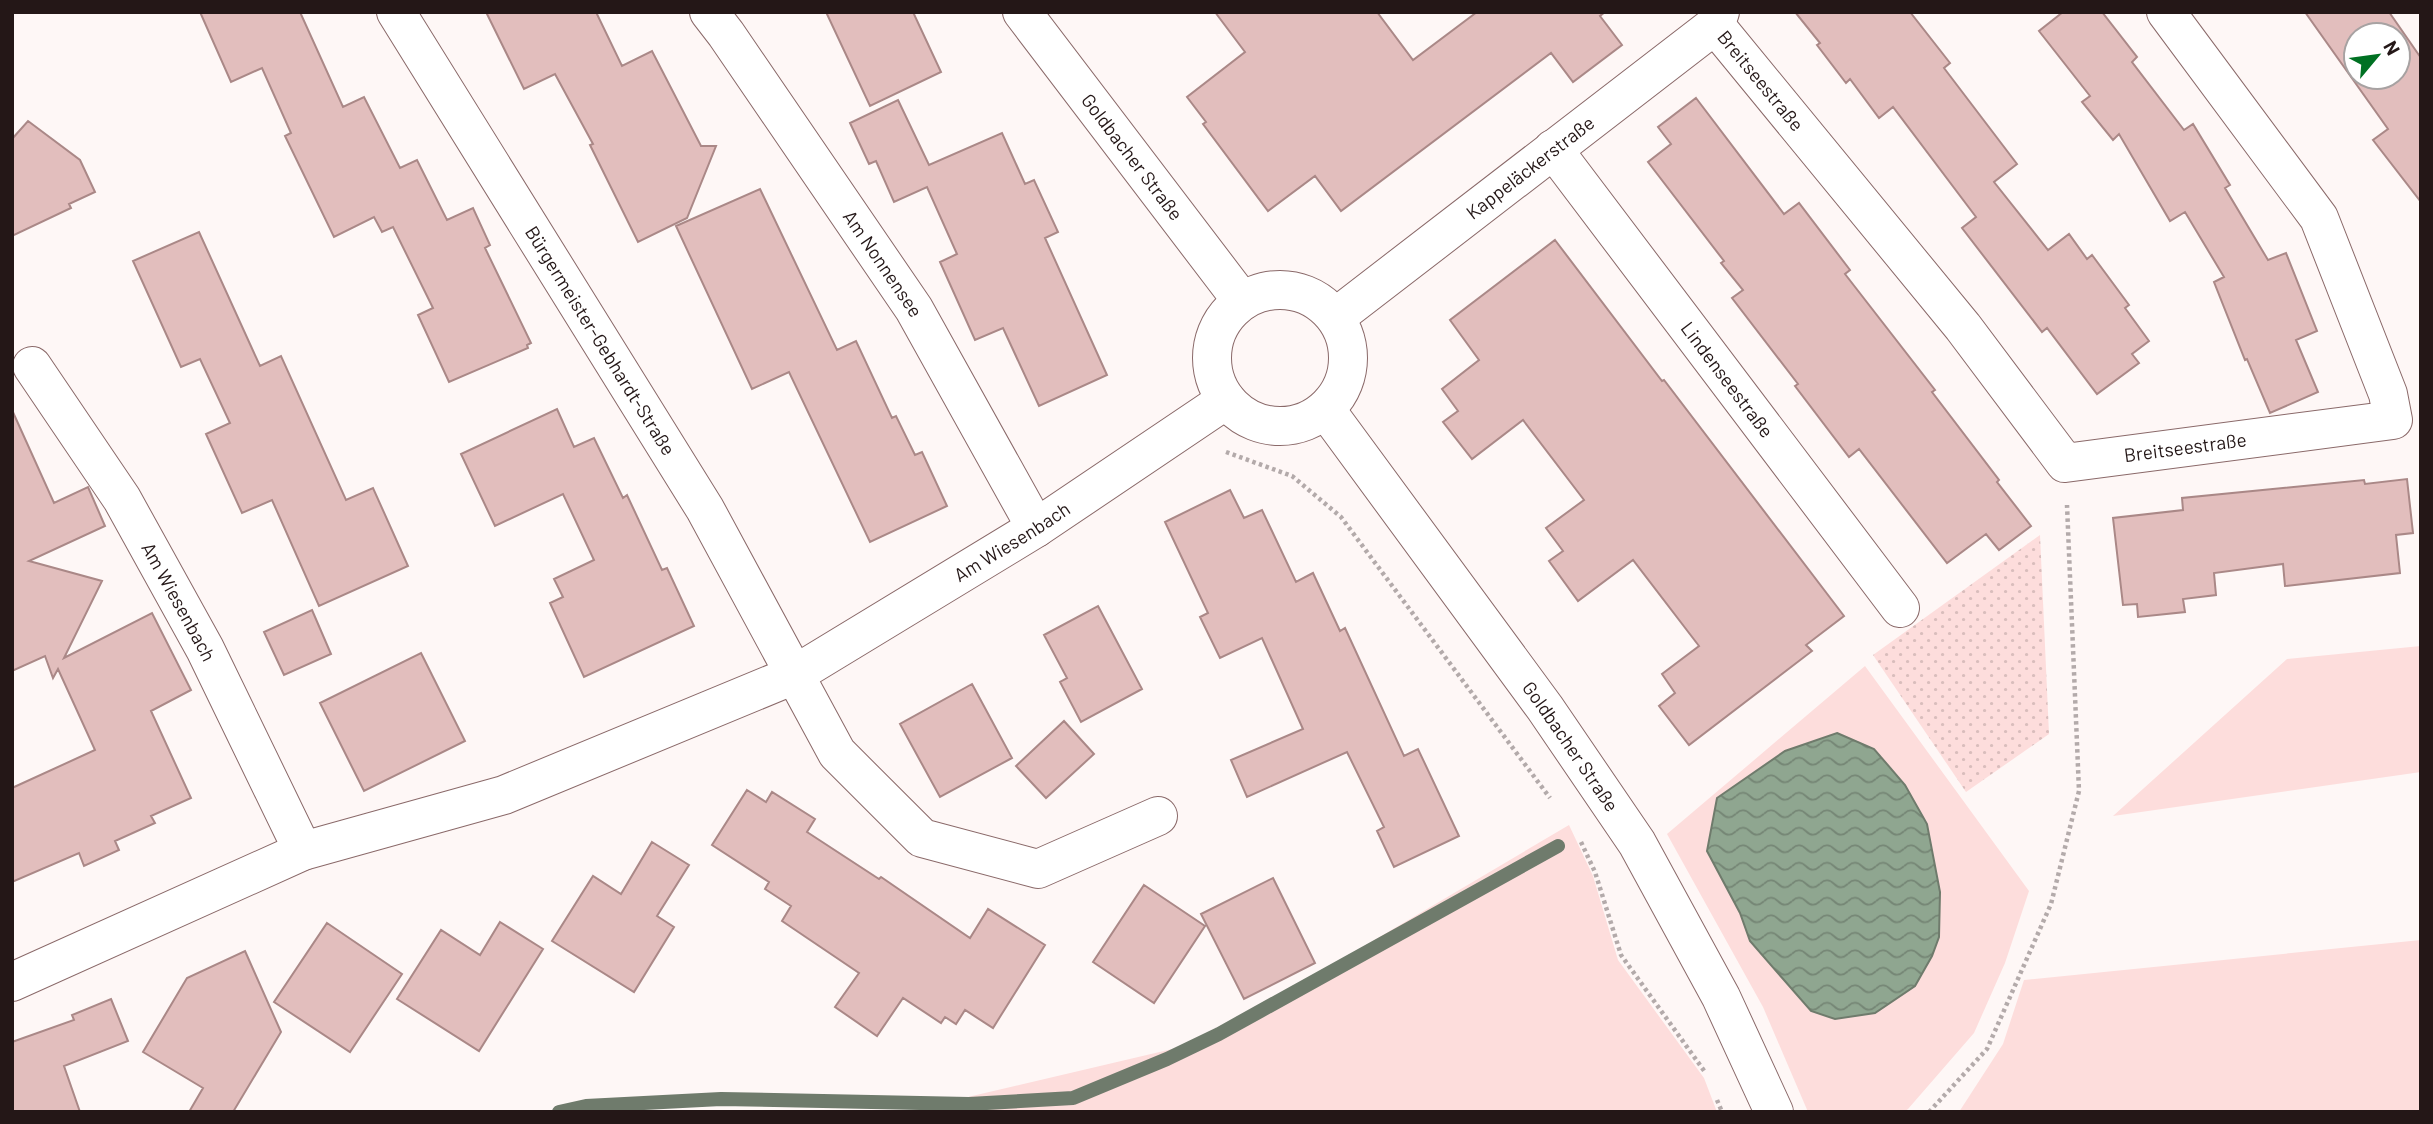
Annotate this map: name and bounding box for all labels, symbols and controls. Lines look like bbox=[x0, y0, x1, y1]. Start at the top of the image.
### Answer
north arrow bbox=[2342, 21, 2412, 91]
street label: Breitseestraße bbox=[1713, 25, 1809, 135]
text: N bbox=[2379, 36, 2405, 59]
street label: Goldbacher Straße bbox=[1077, 89, 1188, 224]
street label: Kappeläckerstraße bbox=[1461, 110, 1598, 224]
street label: Am Nonnensee bbox=[839, 206, 928, 321]
street label: Bürgermeister-Gebhardt-Straße bbox=[521, 222, 681, 459]
street label: Lindenseestraße bbox=[1677, 317, 1779, 442]
street label: Breitseestraße bbox=[2122, 427, 2248, 466]
street label: Am Wiesenbach bbox=[949, 497, 1074, 586]
street label: Am Wiesenbach bbox=[137, 538, 221, 665]
street label: Goldbacher Straße bbox=[1518, 676, 1624, 816]

